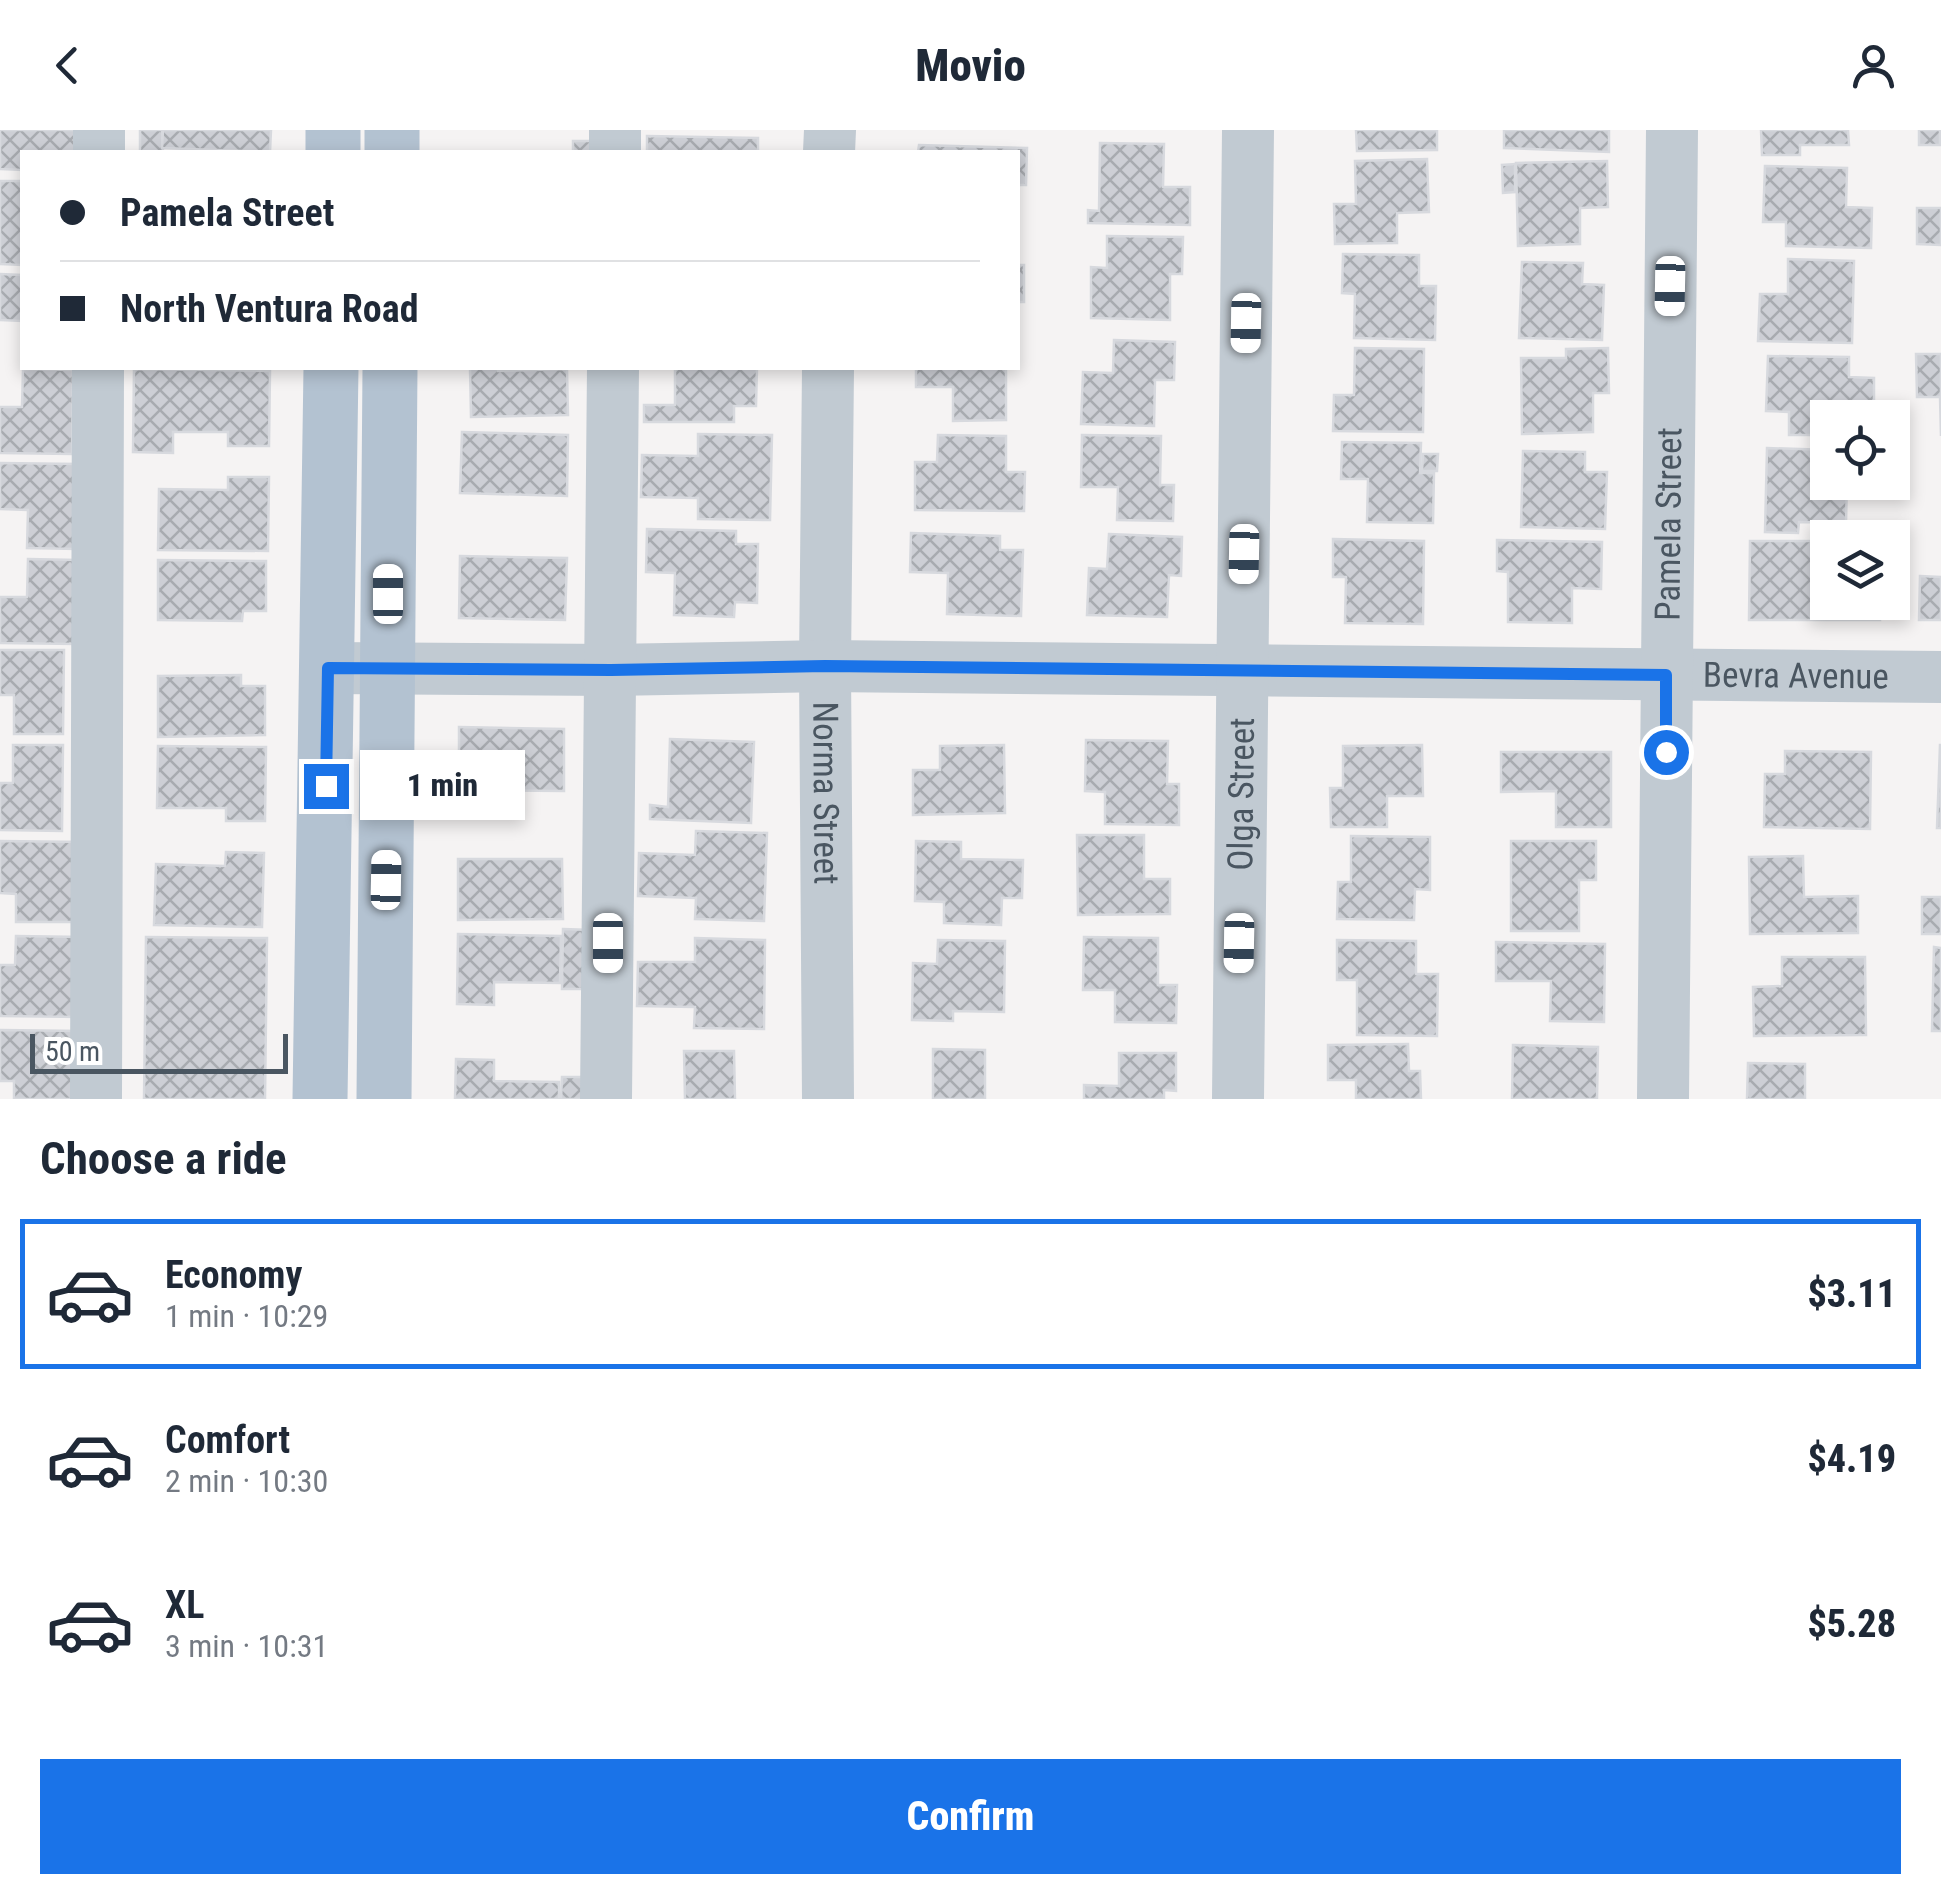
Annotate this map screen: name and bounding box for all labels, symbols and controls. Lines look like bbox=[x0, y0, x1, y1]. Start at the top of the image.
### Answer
icon: back bbox=[40, 38, 95, 93]
icon: person bbox=[1846, 38, 1901, 93]
text: Movio bbox=[915, 39, 1026, 92]
text: Pamela Street bbox=[120, 191, 334, 235]
car bbox=[1654, 256, 1686, 316]
text: North Ventura Road bbox=[120, 287, 419, 331]
car bbox=[1230, 293, 1262, 353]
map controls bbox=[1810, 400, 1910, 620]
button: locate bbox=[1810, 400, 1910, 500]
street label: Pamela Street bbox=[1647, 427, 1690, 621]
button: layers bbox=[1810, 520, 1910, 620]
car bbox=[1228, 524, 1260, 584]
car bbox=[373, 564, 403, 624]
street label: Bevra Avenue bbox=[1703, 655, 1889, 697]
street label: Norma Street bbox=[804, 701, 847, 885]
street label: Olga Street bbox=[1220, 717, 1263, 871]
route start bbox=[1644, 730, 1689, 775]
callout: 1 min bbox=[361, 751, 526, 821]
route end bbox=[304, 764, 349, 809]
text: 1 min bbox=[407, 766, 478, 804]
car bbox=[370, 850, 402, 910]
car bbox=[593, 913, 623, 973]
car bbox=[1223, 913, 1255, 973]
scale bar bbox=[30, 1029, 288, 1074]
text: 50 m bbox=[45, 1035, 100, 1068]
text: Choose a ride bbox=[40, 1132, 287, 1185]
icon: car bbox=[45, 1249, 135, 1339]
text: Economy bbox=[165, 1253, 302, 1297]
text: $3.11 bbox=[1807, 1272, 1896, 1316]
text: 1 min · 10:29 bbox=[165, 1297, 328, 1335]
icon: car bbox=[45, 1414, 135, 1504]
text: Comfort bbox=[165, 1418, 290, 1462]
text: $4.19 bbox=[1807, 1437, 1896, 1481]
text: 2 min · 10:30 bbox=[165, 1462, 328, 1500]
icon: car bbox=[45, 1579, 135, 1669]
text: XL bbox=[165, 1583, 204, 1627]
text: $5.28 bbox=[1807, 1602, 1896, 1646]
text: 3 min · 10:31 bbox=[165, 1627, 328, 1665]
button: Confirm bbox=[40, 1759, 1901, 1874]

